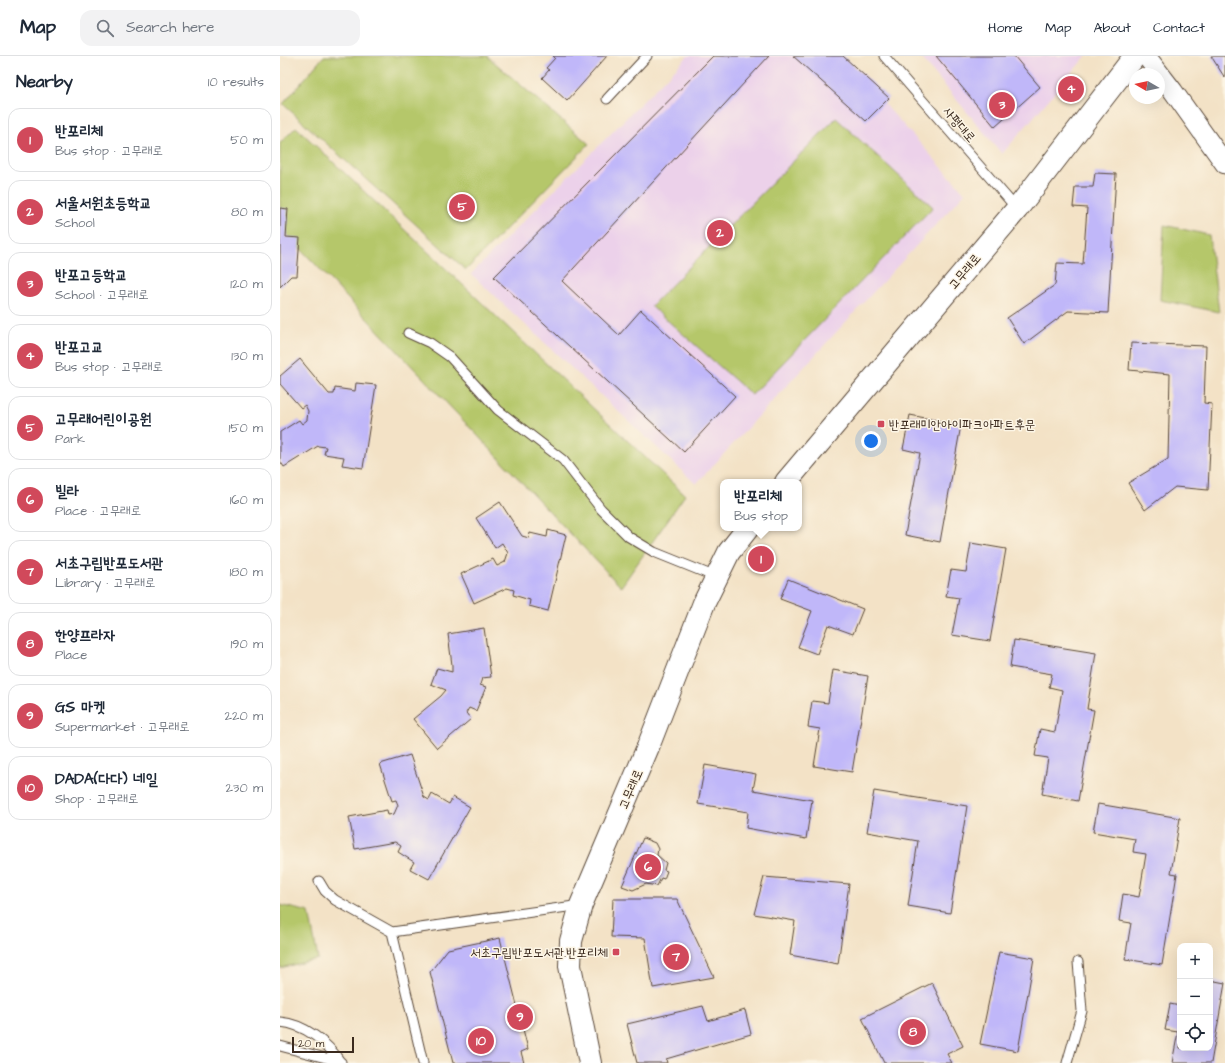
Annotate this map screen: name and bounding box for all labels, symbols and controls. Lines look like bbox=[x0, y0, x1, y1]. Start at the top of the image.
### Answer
search box bbox=[80, 10, 360, 46]
text: Map bbox=[20, 14, 56, 41]
icon: search bbox=[94, 17, 116, 39]
text: Search here bbox=[126, 17, 215, 38]
text: Home bbox=[988, 18, 1023, 38]
text: Map bbox=[1045, 18, 1071, 38]
text: About bbox=[1093, 18, 1131, 38]
text: Contact bbox=[1153, 18, 1205, 38]
north arrow bbox=[1129, 68, 1165, 104]
text: Nearby bbox=[16, 70, 73, 94]
text: 10 results bbox=[208, 73, 264, 91]
pin: 4 bbox=[1058, 74, 1084, 104]
pin: 3 bbox=[989, 90, 1015, 120]
street label: 사평대로 bbox=[938, 102, 980, 146]
text: 반포리체 bbox=[55, 121, 103, 142]
text: 1 bbox=[29, 131, 31, 149]
text: 50 m bbox=[230, 131, 263, 149]
text: Bus stop · 고무래로 bbox=[55, 142, 163, 160]
pin: 5 bbox=[449, 192, 475, 222]
text: 서울서원초등학교 bbox=[55, 193, 152, 214]
text: 2 bbox=[26, 203, 34, 221]
text: 80 m bbox=[231, 203, 263, 221]
text: School bbox=[55, 214, 95, 232]
pin: 2 bbox=[707, 218, 733, 248]
street label: 고무래로 bbox=[944, 250, 985, 293]
text: 반포고등학교 bbox=[55, 265, 127, 286]
text: 3 bbox=[27, 275, 33, 293]
text: 120 m bbox=[230, 275, 263, 293]
text: School · 고무래로 bbox=[55, 286, 149, 304]
text: 반포고교 bbox=[55, 337, 103, 358]
text: 4 bbox=[26, 347, 34, 365]
text: 130 m bbox=[231, 347, 263, 365]
text: Bus stop · 고무래로 bbox=[55, 358, 163, 376]
text: 고무래어린이공원 bbox=[55, 409, 152, 430]
place label: 반포래미안아이파크아파트후문 bbox=[889, 416, 1035, 434]
text: 5 bbox=[25, 419, 35, 437]
text: 150 m bbox=[229, 419, 263, 437]
marker: 반포래미안아이파크아파트후문 bbox=[876, 419, 886, 429]
text: Park bbox=[55, 430, 85, 448]
your location bbox=[861, 431, 881, 451]
popup bbox=[720, 479, 802, 531]
text: 빌라 bbox=[55, 481, 79, 502]
text: 반포리체 bbox=[734, 486, 782, 507]
text: 6 bbox=[26, 491, 34, 509]
text: 160 m bbox=[230, 491, 263, 509]
text: Place · 고무래로 bbox=[55, 502, 141, 520]
text: Bus stop bbox=[734, 507, 788, 525]
pin: 1 bbox=[748, 544, 774, 574]
text: 서초구립반포도서관 bbox=[55, 553, 164, 574]
text: 7 bbox=[26, 563, 34, 581]
text: 180 m bbox=[229, 563, 263, 581]
text: Library · 고무래로 bbox=[55, 574, 155, 592]
text: 한양프라자 bbox=[55, 625, 115, 646]
text: 8 bbox=[26, 635, 34, 653]
text: 190 m bbox=[230, 635, 263, 653]
text: Place bbox=[55, 646, 87, 664]
text: GS 마켓 bbox=[55, 697, 105, 718]
text: 9 bbox=[26, 707, 34, 725]
text: 220 m bbox=[225, 707, 263, 725]
text: Supermarket · 고무래로 bbox=[55, 718, 190, 736]
street label: 고무래로 bbox=[614, 767, 647, 812]
text: DADA(다다) 네일 bbox=[55, 769, 158, 790]
text: 10 bbox=[25, 779, 35, 797]
text: 230 m bbox=[225, 779, 263, 797]
text: Shop · 고무래로 bbox=[55, 790, 138, 808]
pin: 6 bbox=[635, 852, 661, 882]
pin: 7 bbox=[663, 942, 689, 972]
map controls bbox=[1177, 943, 1213, 1051]
button: + bbox=[1177, 943, 1213, 979]
place label: 서초구립반포도서관.반포리체 bbox=[470, 944, 608, 962]
marker: 서초구립반포도서관.반포리체 bbox=[611, 947, 621, 957]
button: − bbox=[1177, 979, 1213, 1015]
pin: 9 bbox=[507, 1002, 533, 1032]
button: locate bbox=[1177, 1015, 1213, 1051]
pin: 8 bbox=[900, 1017, 926, 1047]
pin: 10 bbox=[468, 1026, 494, 1056]
scale bar bbox=[292, 1035, 354, 1054]
text: 20 m bbox=[298, 1036, 324, 1051]

